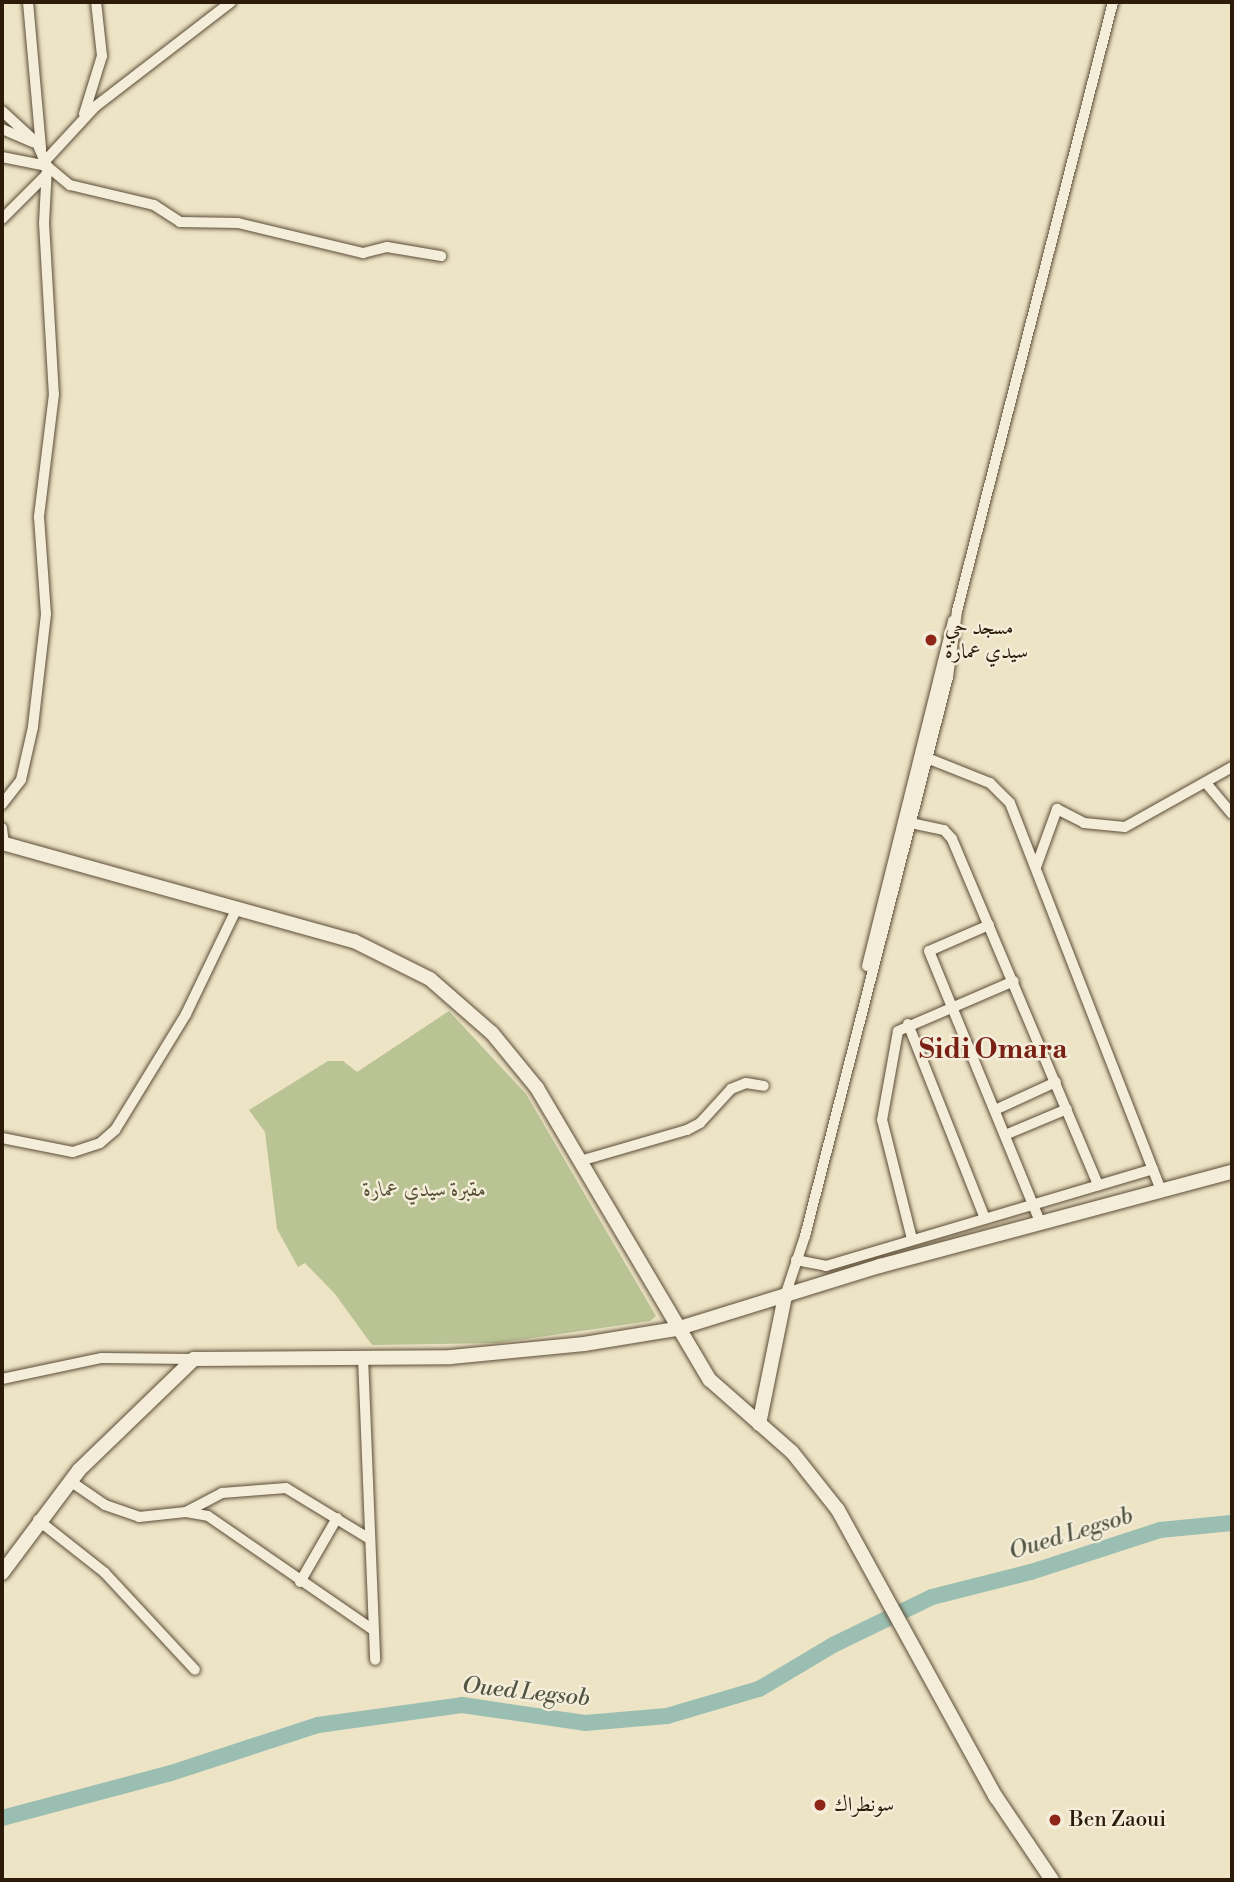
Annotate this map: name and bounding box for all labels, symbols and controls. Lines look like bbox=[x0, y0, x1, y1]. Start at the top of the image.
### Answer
place label: مسجد حي سيدي عمارة bbox=[945, 615, 1028, 665]
marker: مسجد حي سيدي عمارة bbox=[923, 632, 939, 648]
district label: Sidi Omara bbox=[919, 1033, 1067, 1067]
park label: مقبرة سيدي عمارة bbox=[364, 1177, 486, 1203]
water label: Oued Legsob bbox=[1006, 1502, 1136, 1566]
water label: Oued Legsob bbox=[461, 1672, 591, 1712]
place label: سونطراك bbox=[834, 1792, 894, 1818]
marker: سونطراك bbox=[812, 1797, 828, 1813]
place label: Ben Zaoui bbox=[1069, 1807, 1166, 1833]
marker: Ben Zaoui bbox=[1047, 1812, 1063, 1828]

